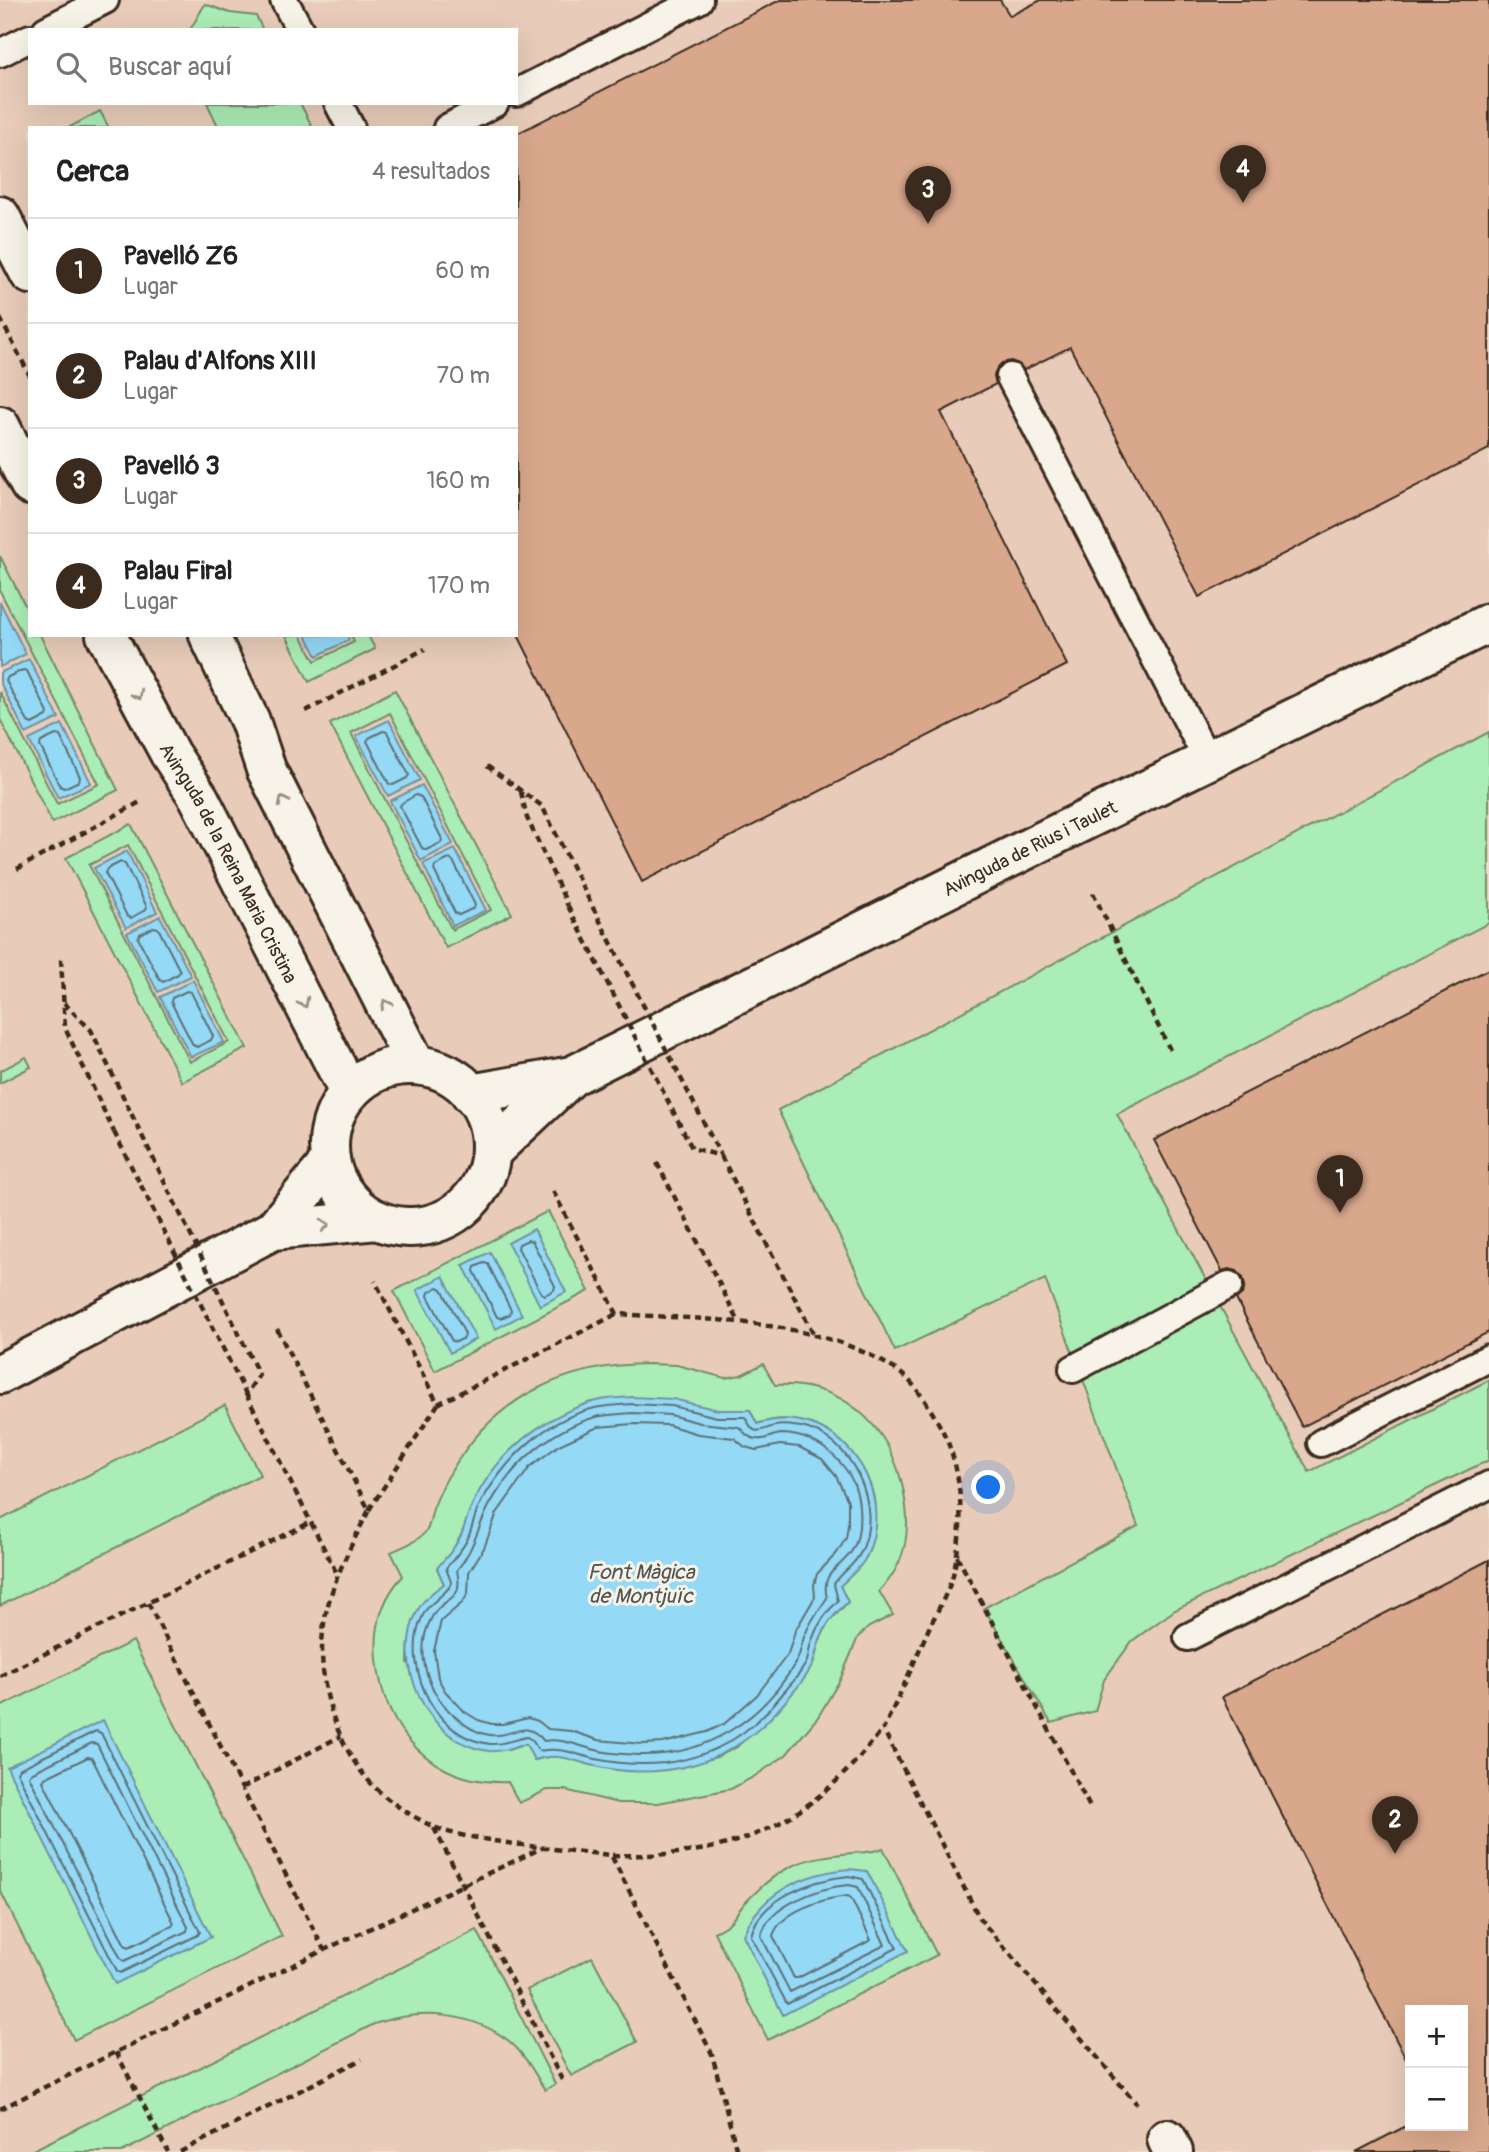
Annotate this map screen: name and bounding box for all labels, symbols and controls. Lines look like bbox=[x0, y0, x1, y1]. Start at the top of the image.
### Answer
search box bbox=[28, 28, 518, 105]
icon: search bbox=[52, 48, 90, 86]
text: Buscar aquí bbox=[108, 51, 232, 83]
pin: 4 bbox=[1220, 145, 1266, 203]
text: Cerca bbox=[56, 153, 129, 190]
text: 4 resultados bbox=[372, 157, 490, 186]
pin: 3 bbox=[905, 166, 951, 224]
text: Pavelló Z6 bbox=[123, 240, 238, 272]
text: 1 bbox=[75, 256, 84, 285]
text: 60 m bbox=[435, 256, 490, 285]
text: Lugar bbox=[123, 272, 178, 301]
text: Palau d'Alfons XIII bbox=[123, 345, 317, 377]
text: 2 bbox=[73, 361, 85, 390]
text: 70 m bbox=[437, 361, 490, 390]
text: Lugar bbox=[123, 377, 178, 406]
text: Pavelló 3 bbox=[123, 450, 220, 482]
text: 3 bbox=[73, 466, 85, 495]
text: 160 m bbox=[426, 466, 490, 495]
text: Lugar bbox=[123, 482, 178, 511]
text: Palau Firal bbox=[123, 555, 233, 587]
text: 4 bbox=[72, 571, 86, 600]
text: 170 m bbox=[428, 571, 490, 600]
text: Lugar bbox=[123, 587, 178, 616]
one-way arrow bbox=[130, 688, 143, 701]
street label: Avinguda de la Reina Maria Cristina bbox=[153, 739, 302, 988]
street label: Avinguda de Rius i Taulet bbox=[939, 795, 1121, 902]
one-way arrow bbox=[277, 796, 291, 808]
one-way arrow bbox=[295, 996, 309, 1008]
one-way arrow bbox=[380, 999, 394, 1011]
pin: 1 bbox=[1317, 1155, 1363, 1213]
one-way arrow bbox=[320, 1218, 331, 1233]
your location bbox=[971, 1470, 1005, 1504]
water label: Font Màgica de Montjuïc bbox=[588, 1559, 696, 1610]
pin: 2 bbox=[1372, 1796, 1418, 1854]
map controls bbox=[1405, 2005, 1468, 2131]
button: + bbox=[1405, 2005, 1468, 2068]
button: − bbox=[1405, 2068, 1468, 2131]

